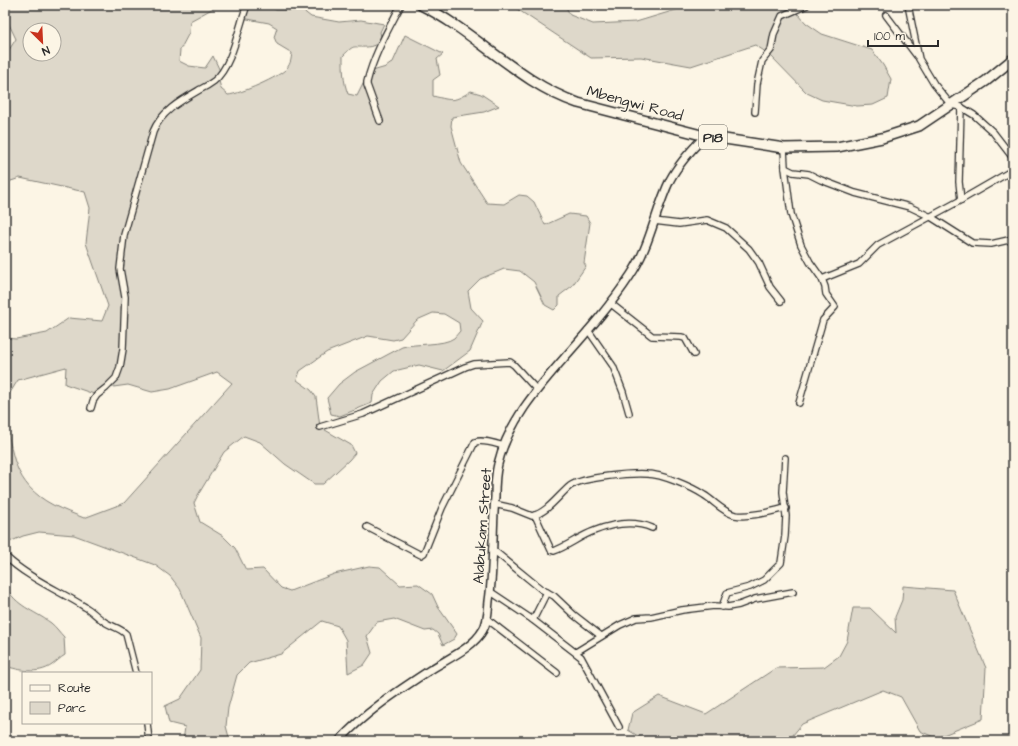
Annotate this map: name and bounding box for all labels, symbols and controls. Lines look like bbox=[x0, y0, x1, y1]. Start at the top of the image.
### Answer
north arrow bbox=[22, 22, 62, 62]
scale bar bbox=[868, 22, 938, 48]
text: 100 m bbox=[874, 28, 905, 45]
text: N bbox=[40, 42, 52, 59]
street label: Mbengwi Road bbox=[584, 81, 686, 127]
road number: P18 bbox=[699, 125, 727, 149]
street label: Alabukam Street bbox=[468, 467, 497, 585]
legend bbox=[22, 672, 152, 724]
text: Route bbox=[58, 680, 91, 697]
text: Parc bbox=[58, 700, 86, 717]

